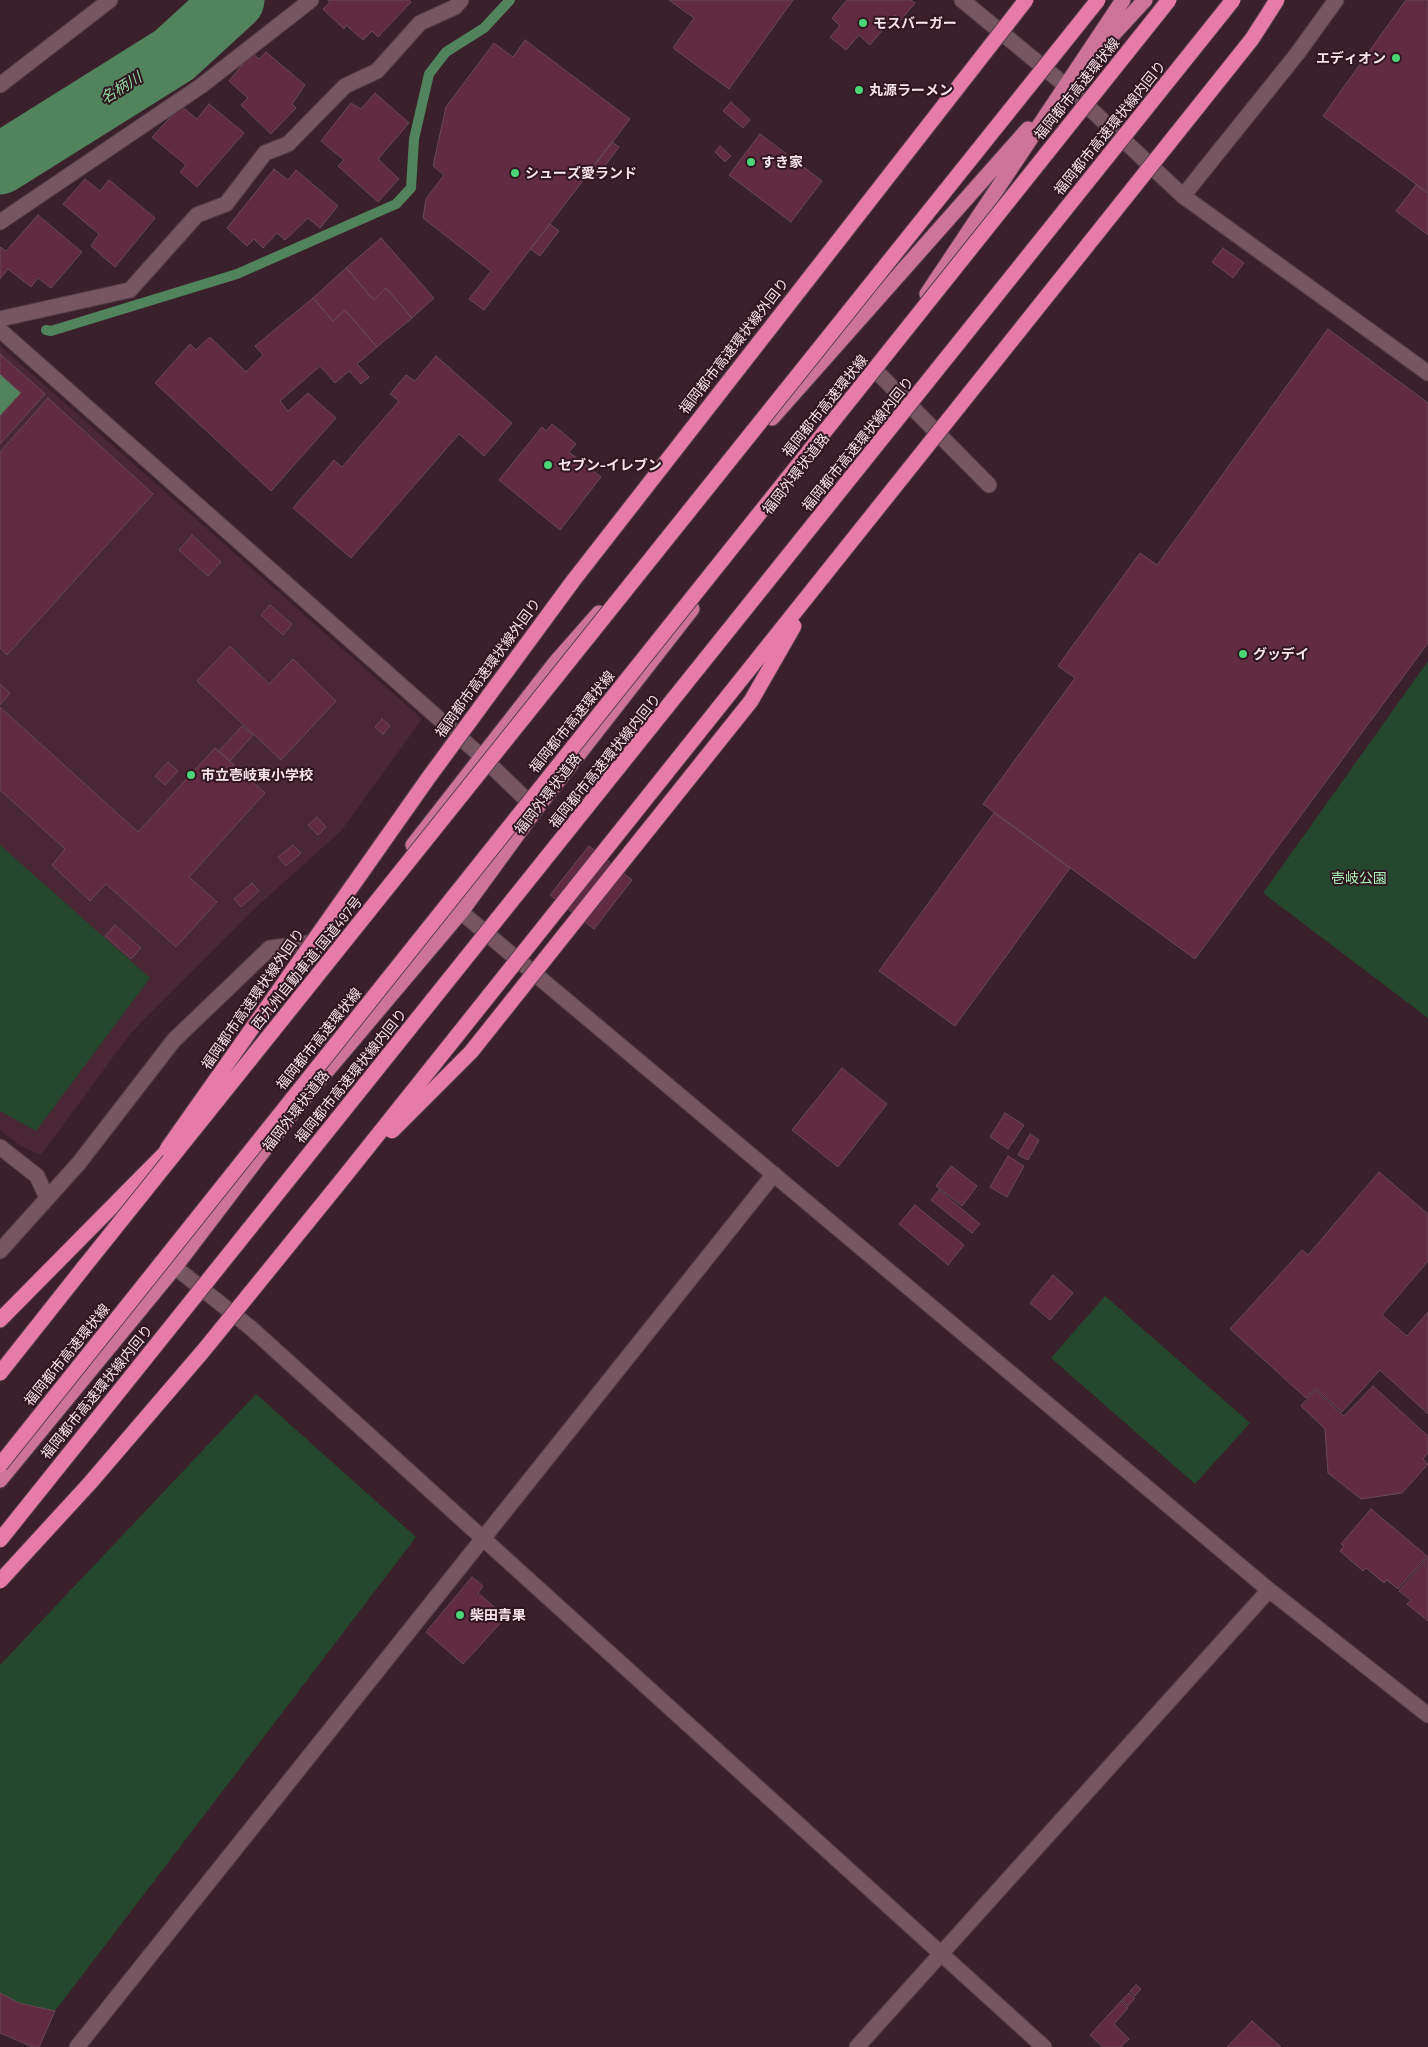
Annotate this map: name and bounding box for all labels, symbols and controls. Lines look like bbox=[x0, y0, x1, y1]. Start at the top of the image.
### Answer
place label: モスバーガー bbox=[873, 15, 957, 31]
marker: モスバーガー bbox=[857, 17, 869, 29]
street label: 福岡都市高速環状線 bbox=[1031, 35, 1123, 143]
place label: エディオン bbox=[1316, 50, 1386, 66]
marker: エディオン bbox=[1390, 52, 1402, 64]
street label: 福岡都市高速環状線内回り bbox=[1051, 57, 1169, 199]
water label: 名柄川 bbox=[97, 68, 145, 108]
place label: 丸源ラーメン bbox=[869, 82, 953, 98]
marker: 丸源ラーメン bbox=[853, 84, 865, 96]
place label: すき家 bbox=[761, 154, 803, 170]
marker: すき家 bbox=[745, 156, 757, 168]
place label: シューズ愛ランド bbox=[525, 165, 637, 181]
marker: シューズ愛ランド bbox=[509, 167, 521, 179]
street label: 福岡都市高速環状線外回り bbox=[676, 275, 792, 417]
street label: 福岡都市高速環状線 bbox=[779, 352, 871, 460]
street label: 福岡都市高速環状線内回り bbox=[799, 373, 917, 515]
street label: 福岡外環状道路 bbox=[759, 430, 833, 518]
place label: セブン-イレブン bbox=[558, 457, 662, 473]
marker: セブン-イレブン bbox=[542, 459, 554, 471]
street label: 福岡都市高速環状線外回り bbox=[432, 595, 544, 741]
place label: グッデイ bbox=[1253, 646, 1309, 662]
marker: グッデイ bbox=[1237, 648, 1249, 660]
street label: 福岡都市高速環状線 bbox=[526, 668, 618, 776]
street label: 福岡都市高速環状線内回り bbox=[546, 690, 664, 832]
street label: 福岡外環状道路 bbox=[511, 750, 585, 838]
place label: 市立壱岐東小学校 bbox=[201, 767, 313, 783]
marker: 市立壱岐東小学校 bbox=[185, 769, 197, 781]
park label: 壱岐公園 bbox=[1331, 870, 1387, 886]
street label: 西九州自動車道;国道497号 bbox=[248, 893, 366, 1033]
street label: 福岡都市高速環状線外回り bbox=[198, 925, 308, 1073]
street label: 福岡都市高速環状線 bbox=[273, 985, 365, 1093]
street label: 福岡都市高速環状線内回り bbox=[292, 1005, 410, 1147]
street label: 福岡外環状道路 bbox=[259, 1067, 333, 1155]
street label: 福岡都市高速環状線 bbox=[21, 1301, 113, 1409]
street label: 福岡都市高速環状線内回り bbox=[38, 1321, 156, 1463]
place label: 柴田青果 bbox=[470, 1607, 526, 1623]
marker: 柴田青果 bbox=[454, 1609, 466, 1621]

